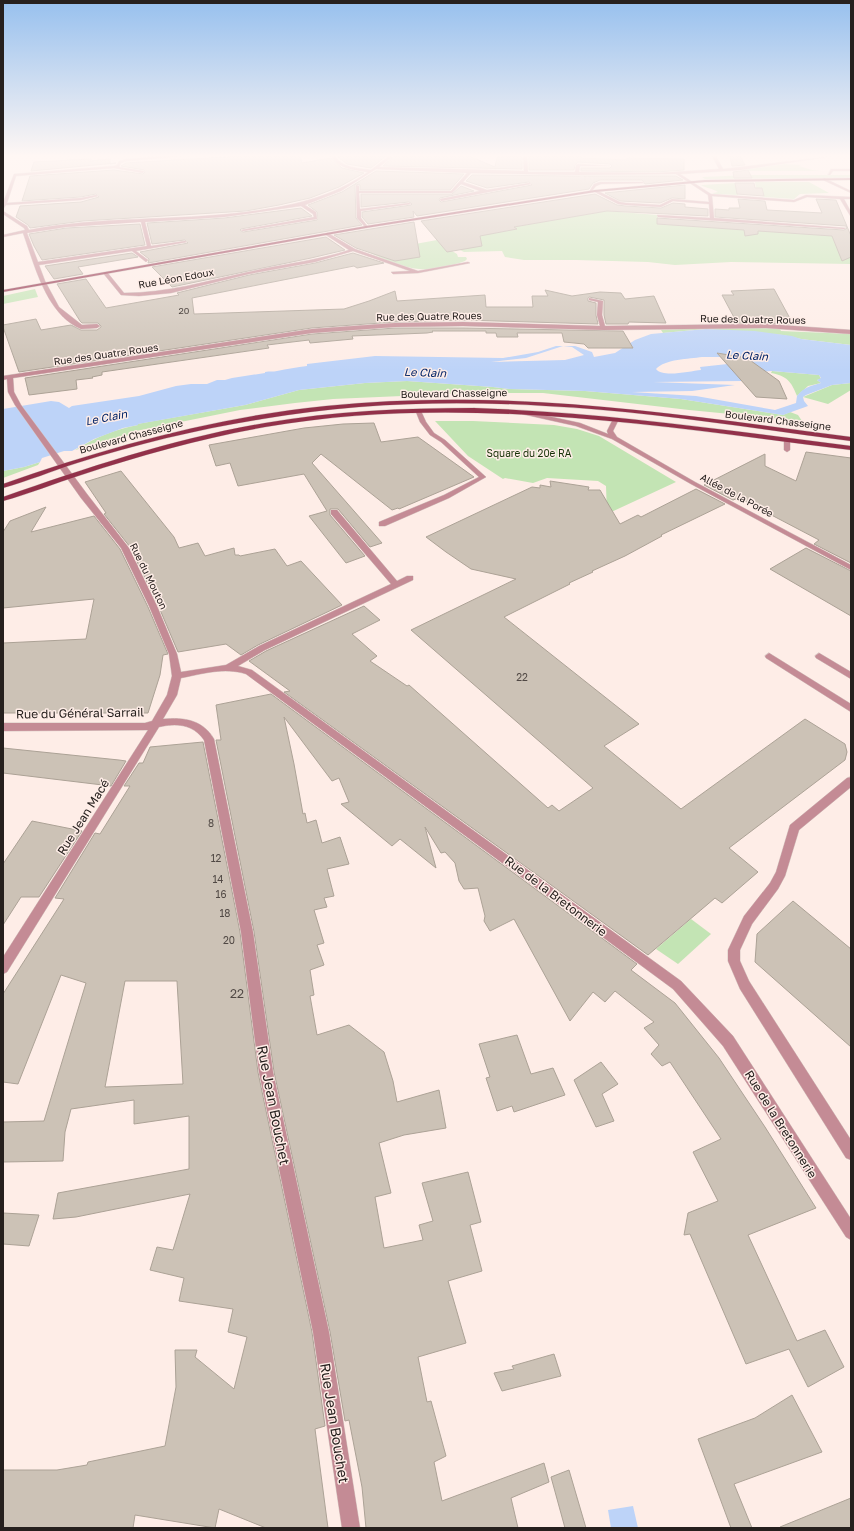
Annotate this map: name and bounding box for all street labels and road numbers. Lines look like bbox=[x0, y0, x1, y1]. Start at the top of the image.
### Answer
street label: Rue Léon Edoux bbox=[137, 265, 215, 291]
street label: Rue des Quatre Roues bbox=[376, 309, 482, 323]
street label: Rue des Quatre Roues bbox=[700, 312, 806, 326]
street label: Rue des Quatre Roues bbox=[53, 341, 159, 367]
street label: Boulevard Chasseigne bbox=[401, 386, 508, 400]
street label: Boulevard Chasseigne bbox=[724, 408, 832, 432]
street label: Boulevard Chasseigne bbox=[78, 416, 184, 456]
street label: Allée de la Porée bbox=[699, 471, 776, 519]
street label: Rue du Mouton bbox=[128, 541, 170, 611]
street label: Rue du Général Sarrail bbox=[16, 704, 144, 722]
street label: Rue Jean Macé bbox=[54, 776, 112, 858]
street label: Rue de la Bretonnerie bbox=[502, 853, 610, 939]
street label: Rue Jean Bouchet bbox=[254, 1044, 294, 1166]
street label: Rue de la Bretonnerie bbox=[742, 1067, 820, 1181]
street label: Rue Jean Bouchet bbox=[317, 1362, 353, 1484]

